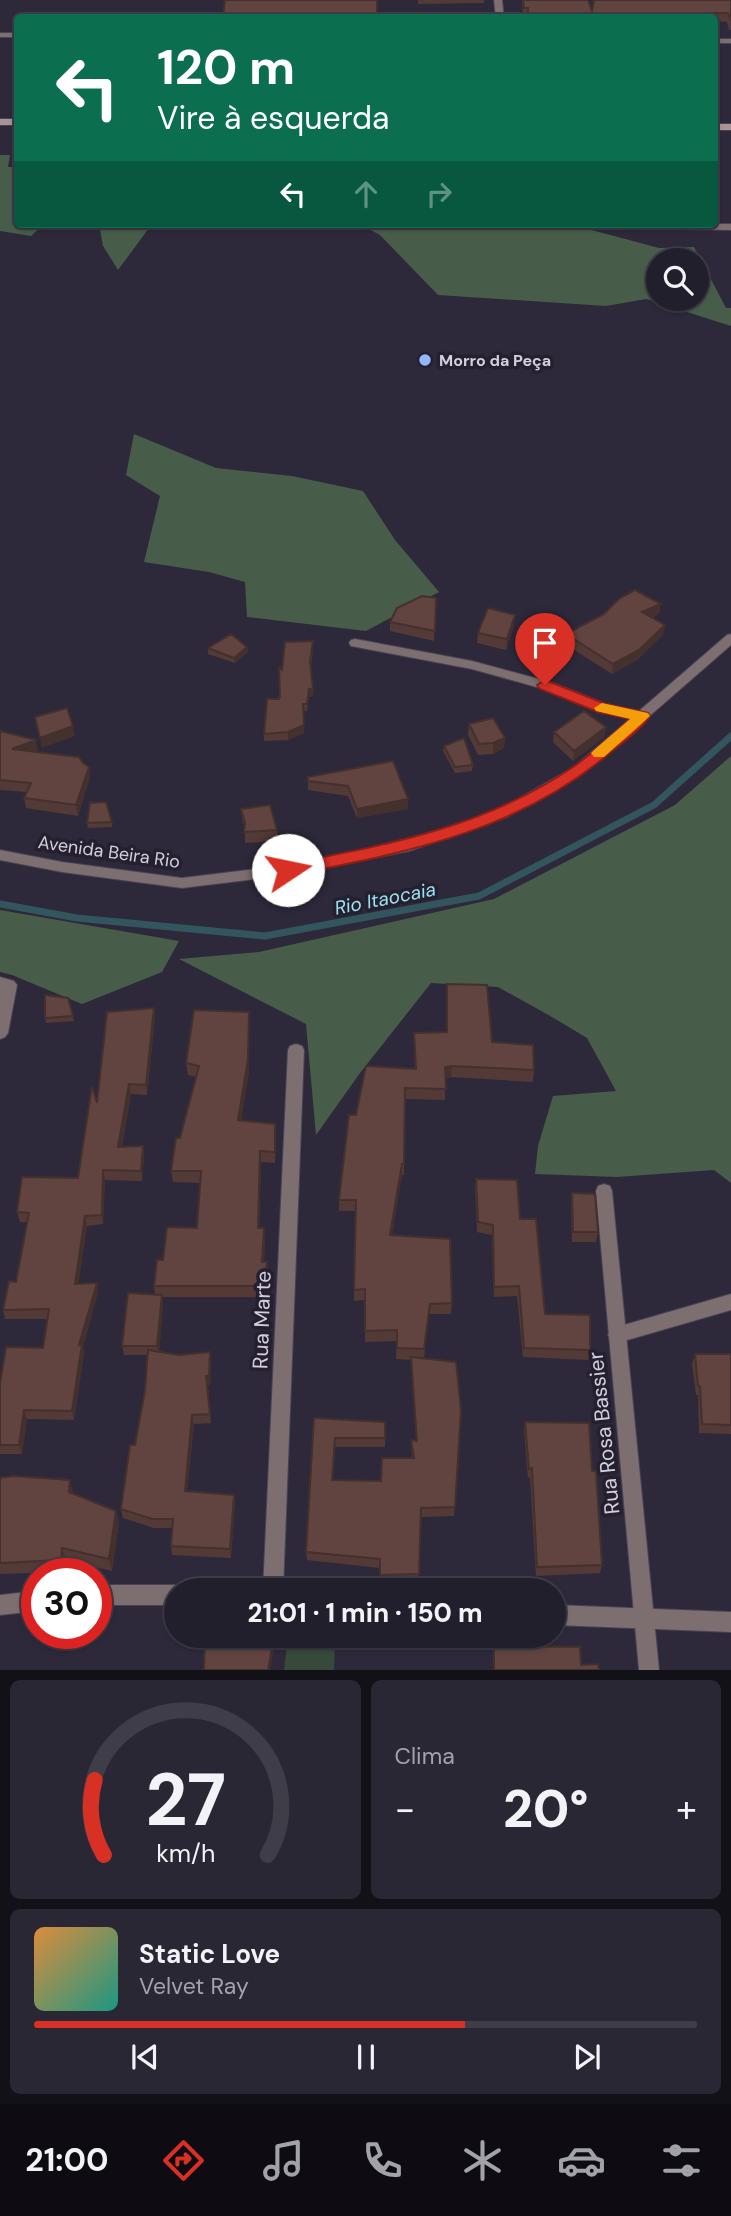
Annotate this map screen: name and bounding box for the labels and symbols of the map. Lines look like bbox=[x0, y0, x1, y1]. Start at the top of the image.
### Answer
place label: Morro da Peça bbox=[439, 350, 551, 371]
marker: Morro da Peça bbox=[417, 352, 433, 368]
pin bbox=[515, 613, 575, 685]
street label: Avenida Beira Rio bbox=[36, 830, 182, 874]
position arrow bbox=[251, 833, 325, 907]
water label: Rio Itaocaia bbox=[332, 876, 438, 921]
street label: Rua Marte bbox=[246, 1270, 278, 1370]
street label: Rua Rosa Bassier bbox=[582, 1350, 626, 1516]
speed limit sign: 30 bbox=[21, 1558, 112, 1649]

